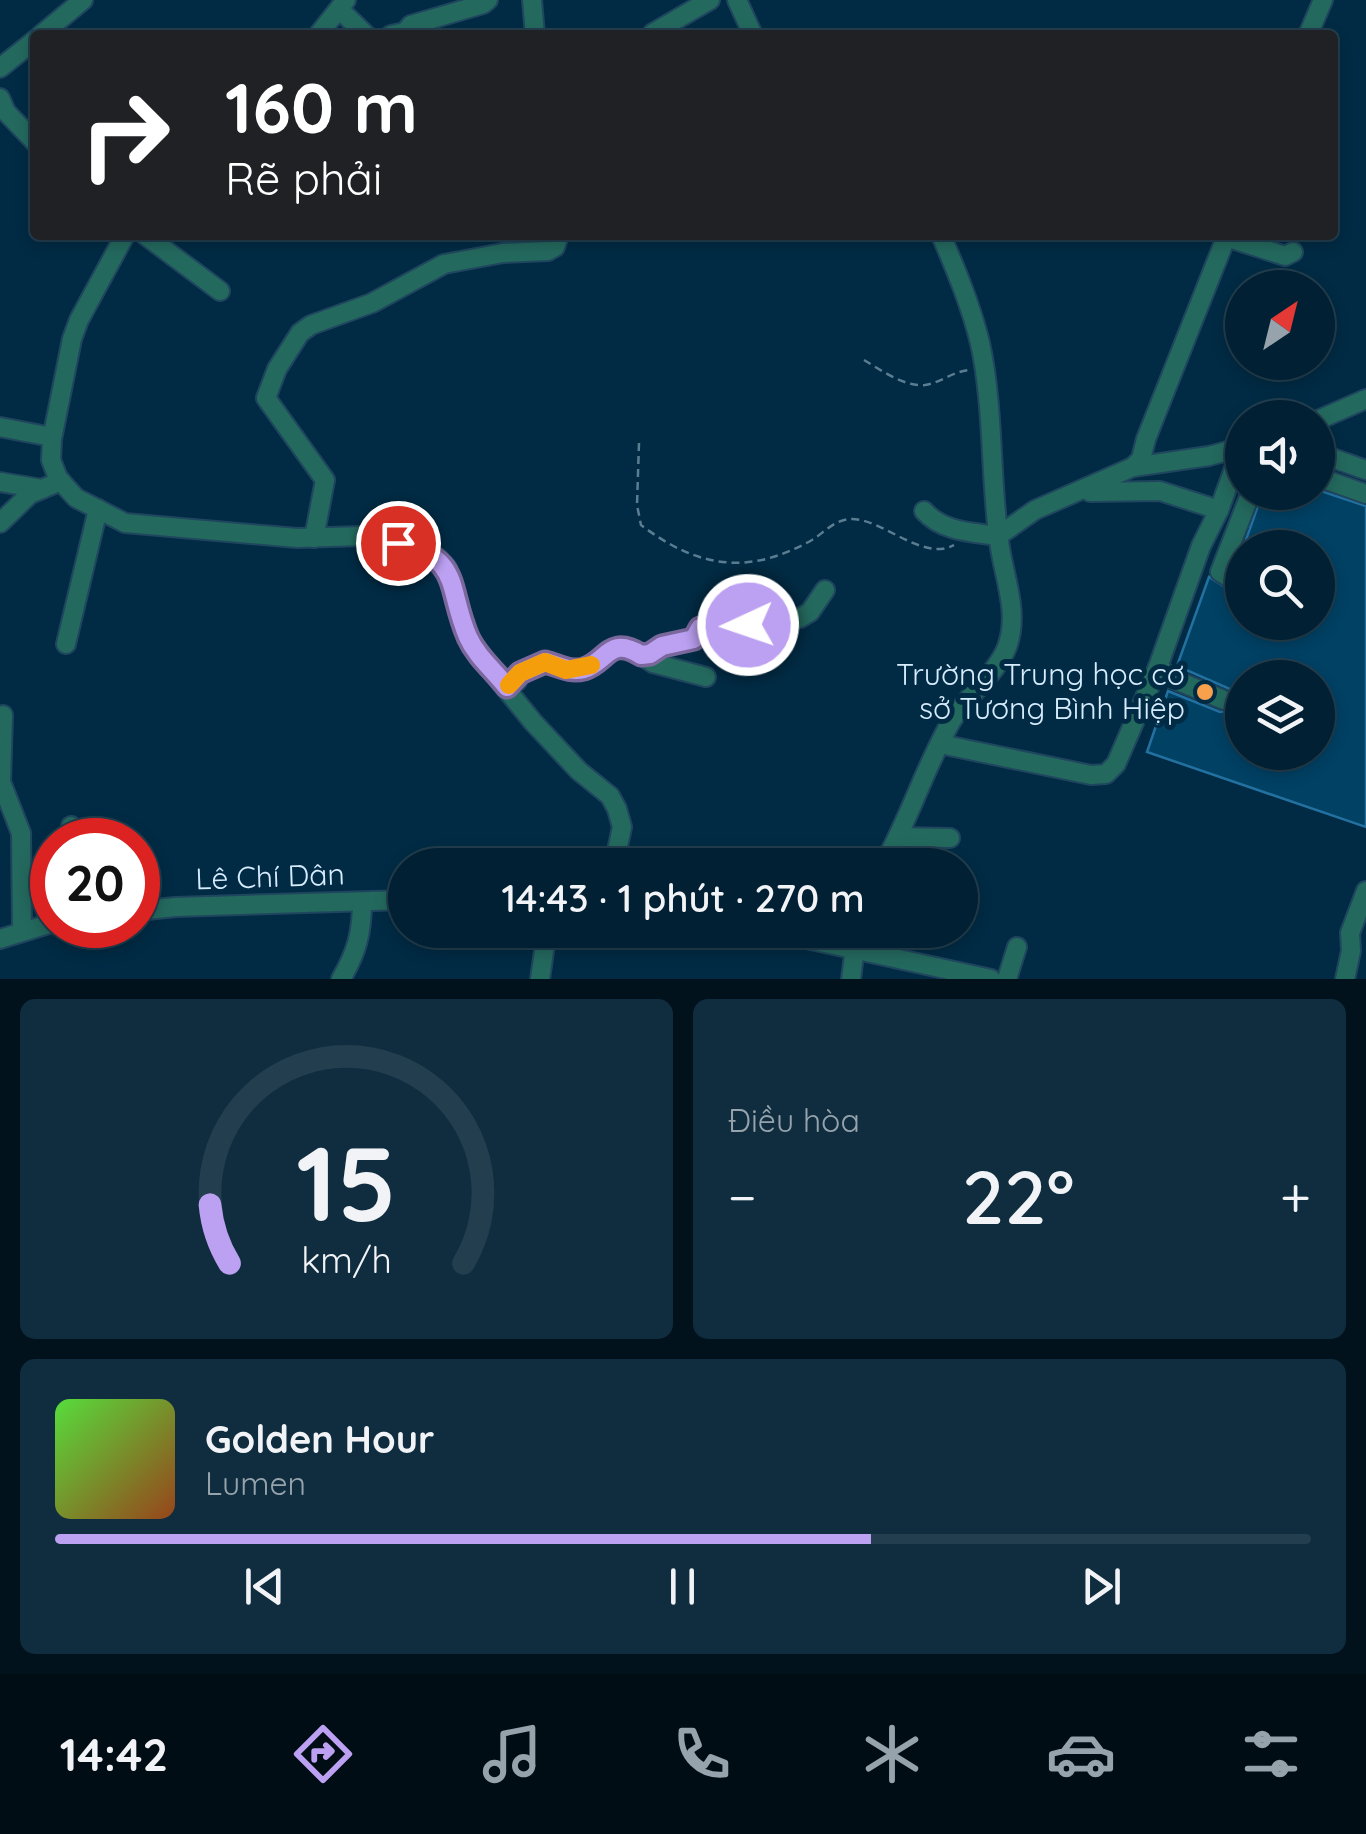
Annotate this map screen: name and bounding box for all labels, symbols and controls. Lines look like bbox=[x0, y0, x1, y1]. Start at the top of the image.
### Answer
text: 160 m bbox=[225, 63, 418, 151]
icon: right bbox=[60, 70, 190, 200]
text: Rẽ phải bbox=[225, 150, 382, 206]
north arrow bbox=[1225, 270, 1335, 380]
map controls bbox=[1225, 270, 1335, 770]
button: sound bbox=[1225, 400, 1335, 510]
pin bbox=[356, 501, 441, 586]
icon: arrive bbox=[371, 516, 426, 571]
button: search bbox=[1225, 530, 1335, 640]
position arrow bbox=[696, 573, 800, 677]
place label: Trường Trung học cơ sở Tương Bình Hiệp bbox=[896, 655, 1185, 727]
button: layers bbox=[1225, 660, 1335, 770]
marker: Trường Trung học cơ sở Tương Bình Hiệp bbox=[1194, 681, 1216, 703]
speed limit sign: 20 bbox=[30, 818, 160, 948]
street label: Lê Chí Dân bbox=[195, 854, 345, 898]
text: 14:43 · 1 phút · 270 m bbox=[501, 874, 865, 922]
text: Điều hòa bbox=[728, 1100, 860, 1140]
text: 15 bbox=[296, 1117, 397, 1247]
text: 22° bbox=[962, 1149, 1075, 1243]
text: − bbox=[728, 1162, 757, 1231]
text: + bbox=[1280, 1162, 1311, 1231]
text: km/h bbox=[301, 1237, 392, 1282]
text: Golden Hour bbox=[205, 1415, 434, 1463]
text: Lumen bbox=[205, 1463, 306, 1503]
icon: previous bbox=[237, 1559, 292, 1614]
icon: pause bbox=[655, 1559, 710, 1614]
icon: next bbox=[1074, 1559, 1129, 1614]
icon: directions bbox=[288, 1719, 358, 1789]
icon: music bbox=[477, 1719, 547, 1789]
icon: phone bbox=[667, 1719, 737, 1789]
icon: climate bbox=[857, 1719, 927, 1789]
icon: car bbox=[1046, 1719, 1116, 1789]
icon: filters bbox=[1236, 1719, 1306, 1789]
text: 14:42 bbox=[60, 1726, 168, 1782]

